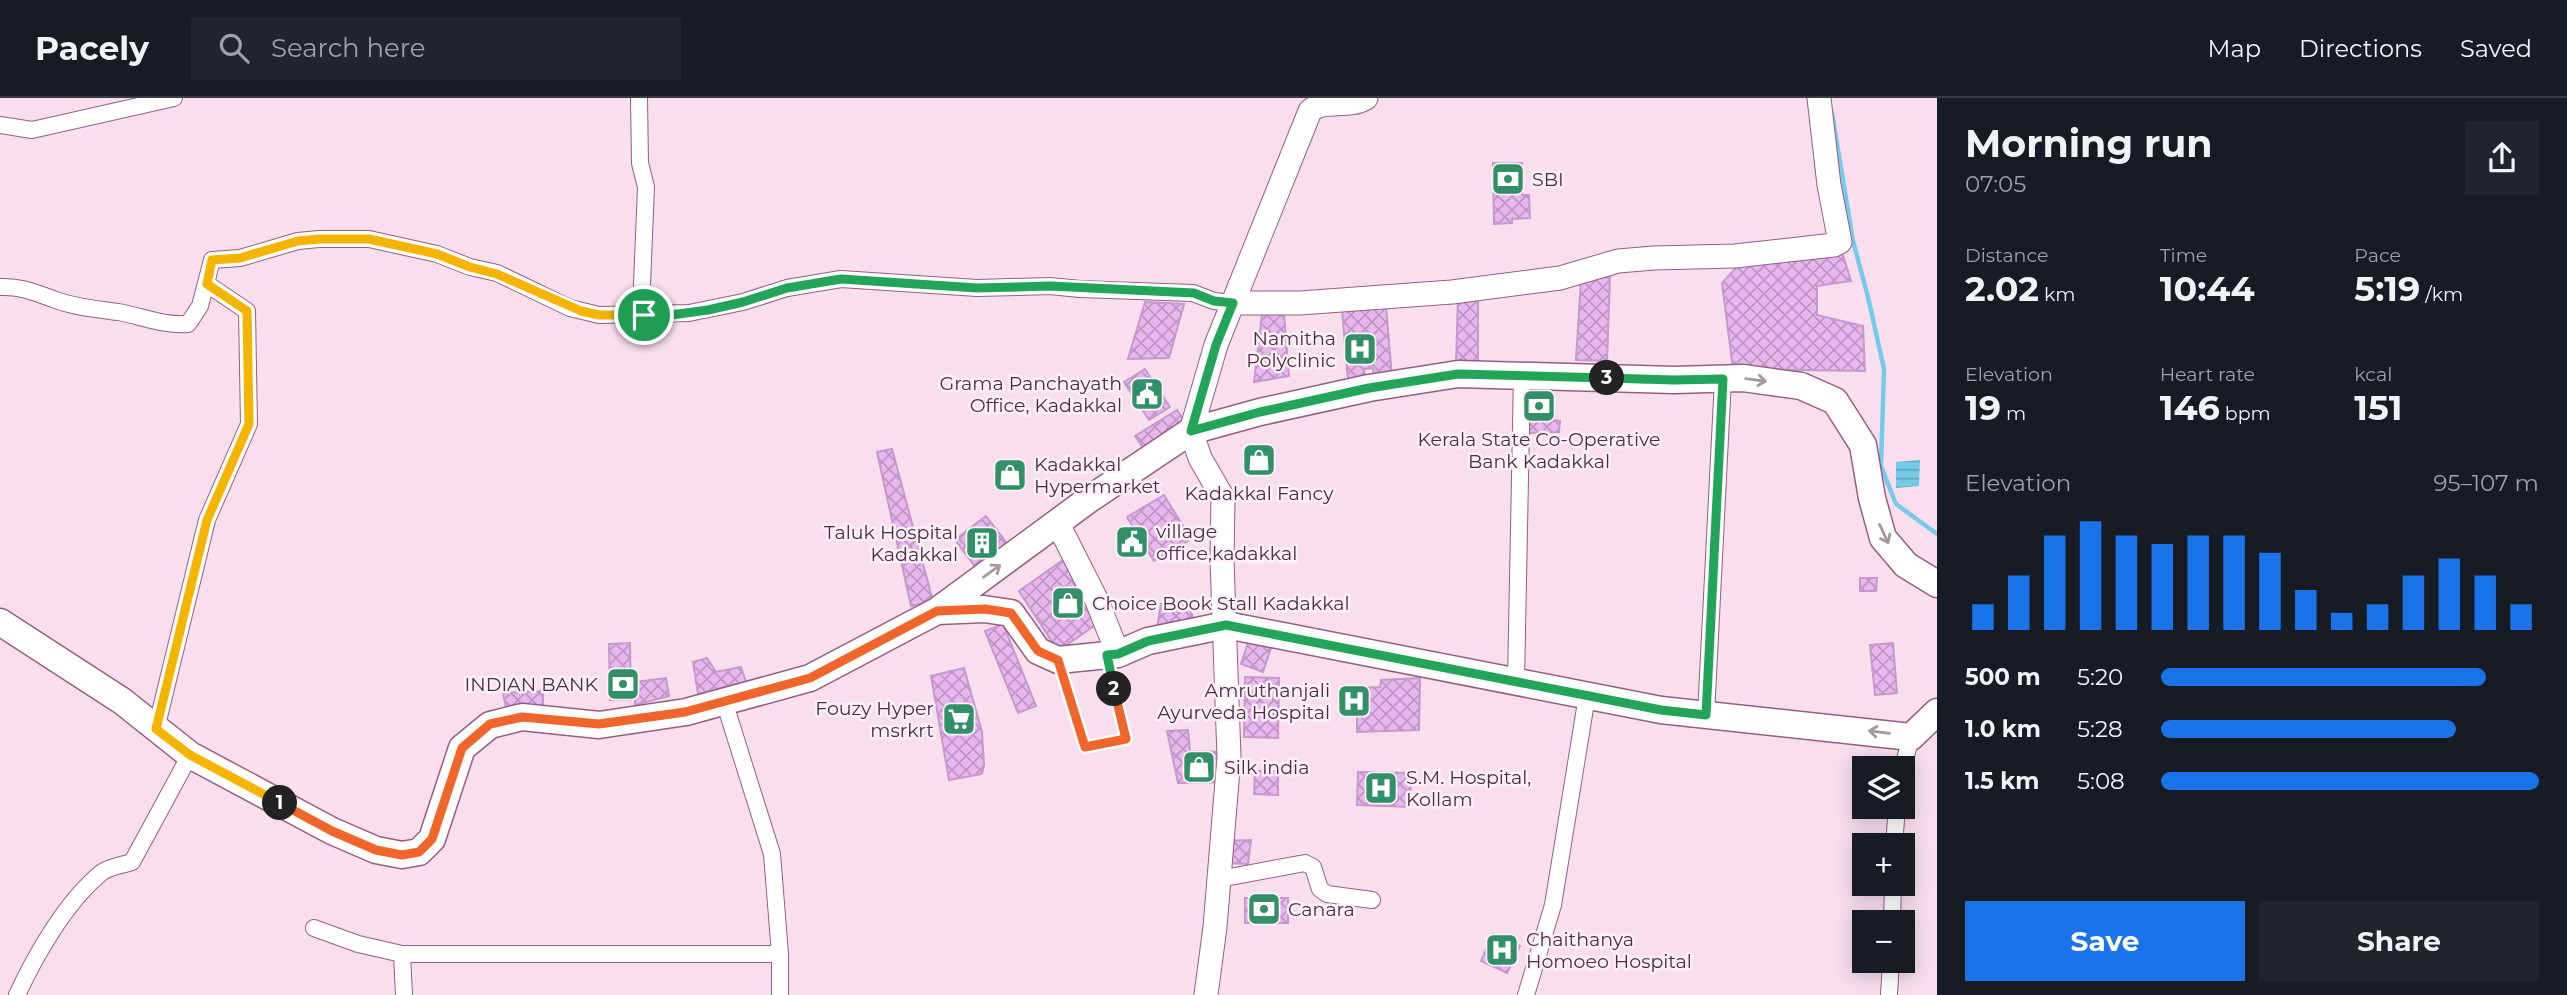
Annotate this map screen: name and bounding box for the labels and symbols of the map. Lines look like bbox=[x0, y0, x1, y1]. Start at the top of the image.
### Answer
bank icon: SBI bbox=[1489, 160, 1527, 198]
place label: SBI bbox=[1532, 168, 1564, 191]
pin bbox=[614, 285, 674, 345]
place label: Namitha Polyclinic bbox=[1246, 327, 1336, 372]
hospital icon: Namitha Polyclinic bbox=[1341, 330, 1379, 368]
pin: 3 bbox=[1590, 360, 1624, 396]
place label: Grama Panchayath Office, Kadakkal bbox=[940, 372, 1122, 417]
one-way arrow bbox=[1744, 373, 1767, 386]
public building icon: Grama Panchayath Office, Kadakkal bbox=[1128, 375, 1166, 413]
bank icon: Kerala State Co-Operative Bank Kadakkal bbox=[1520, 387, 1558, 425]
place label: Kerala State Co-Operative Bank Kadakkal bbox=[1417, 428, 1661, 473]
shop icon: Kadakkal Fancy bbox=[1240, 441, 1278, 479]
place label: Kadakkal Hypermarket bbox=[1034, 453, 1161, 498]
shop icon: Kadakkal Hypermarket bbox=[991, 456, 1029, 494]
place label: Kadakkal Fancy bbox=[1185, 482, 1334, 505]
place label: village office,kadakkal bbox=[1156, 520, 1297, 565]
place label: Taluk Hospital Kadakkal bbox=[824, 521, 958, 566]
public building icon: village office,kadakkal bbox=[1113, 523, 1151, 561]
one-way arrow bbox=[1878, 523, 1891, 544]
building icon: Taluk Hospital Kadakkal bbox=[963, 524, 1001, 562]
one-way arrow bbox=[982, 564, 1001, 579]
shop icon: Choice Book Stall Kadakkal bbox=[1049, 584, 1087, 622]
place label: Choice Book Stall Kadakkal bbox=[1092, 592, 1350, 615]
bank icon: INDIAN BANK bbox=[604, 665, 642, 703]
pin: 2 bbox=[1096, 672, 1132, 706]
place label: INDIAN BANK bbox=[465, 673, 598, 696]
place label: Amruthanjali Ayurveda Hospital bbox=[1157, 679, 1330, 724]
hospital icon: Amruthanjali Ayurveda Hospital bbox=[1335, 682, 1373, 720]
place label: Fouzy Hyper msrkrt bbox=[815, 697, 934, 742]
supermarket icon: Fouzy Hyper msrkrt bbox=[940, 700, 978, 738]
one-way arrow bbox=[1868, 726, 1891, 739]
shop icon: Silk india bbox=[1180, 748, 1218, 786]
place label: Silk india bbox=[1224, 756, 1309, 779]
place label: S.M. Hospital, Kollam bbox=[1406, 766, 1531, 811]
hospital icon: S.M. Hospital, Kollam bbox=[1362, 769, 1400, 807]
pin: 1 bbox=[262, 786, 298, 820]
bank icon: Canara bbox=[1245, 890, 1283, 928]
place label: Canara bbox=[1288, 898, 1355, 921]
place label: Chaithanya Homoeo Hospital bbox=[1526, 928, 1692, 973]
hospital icon: Chaithanya Homoeo Hospital bbox=[1483, 931, 1521, 969]

